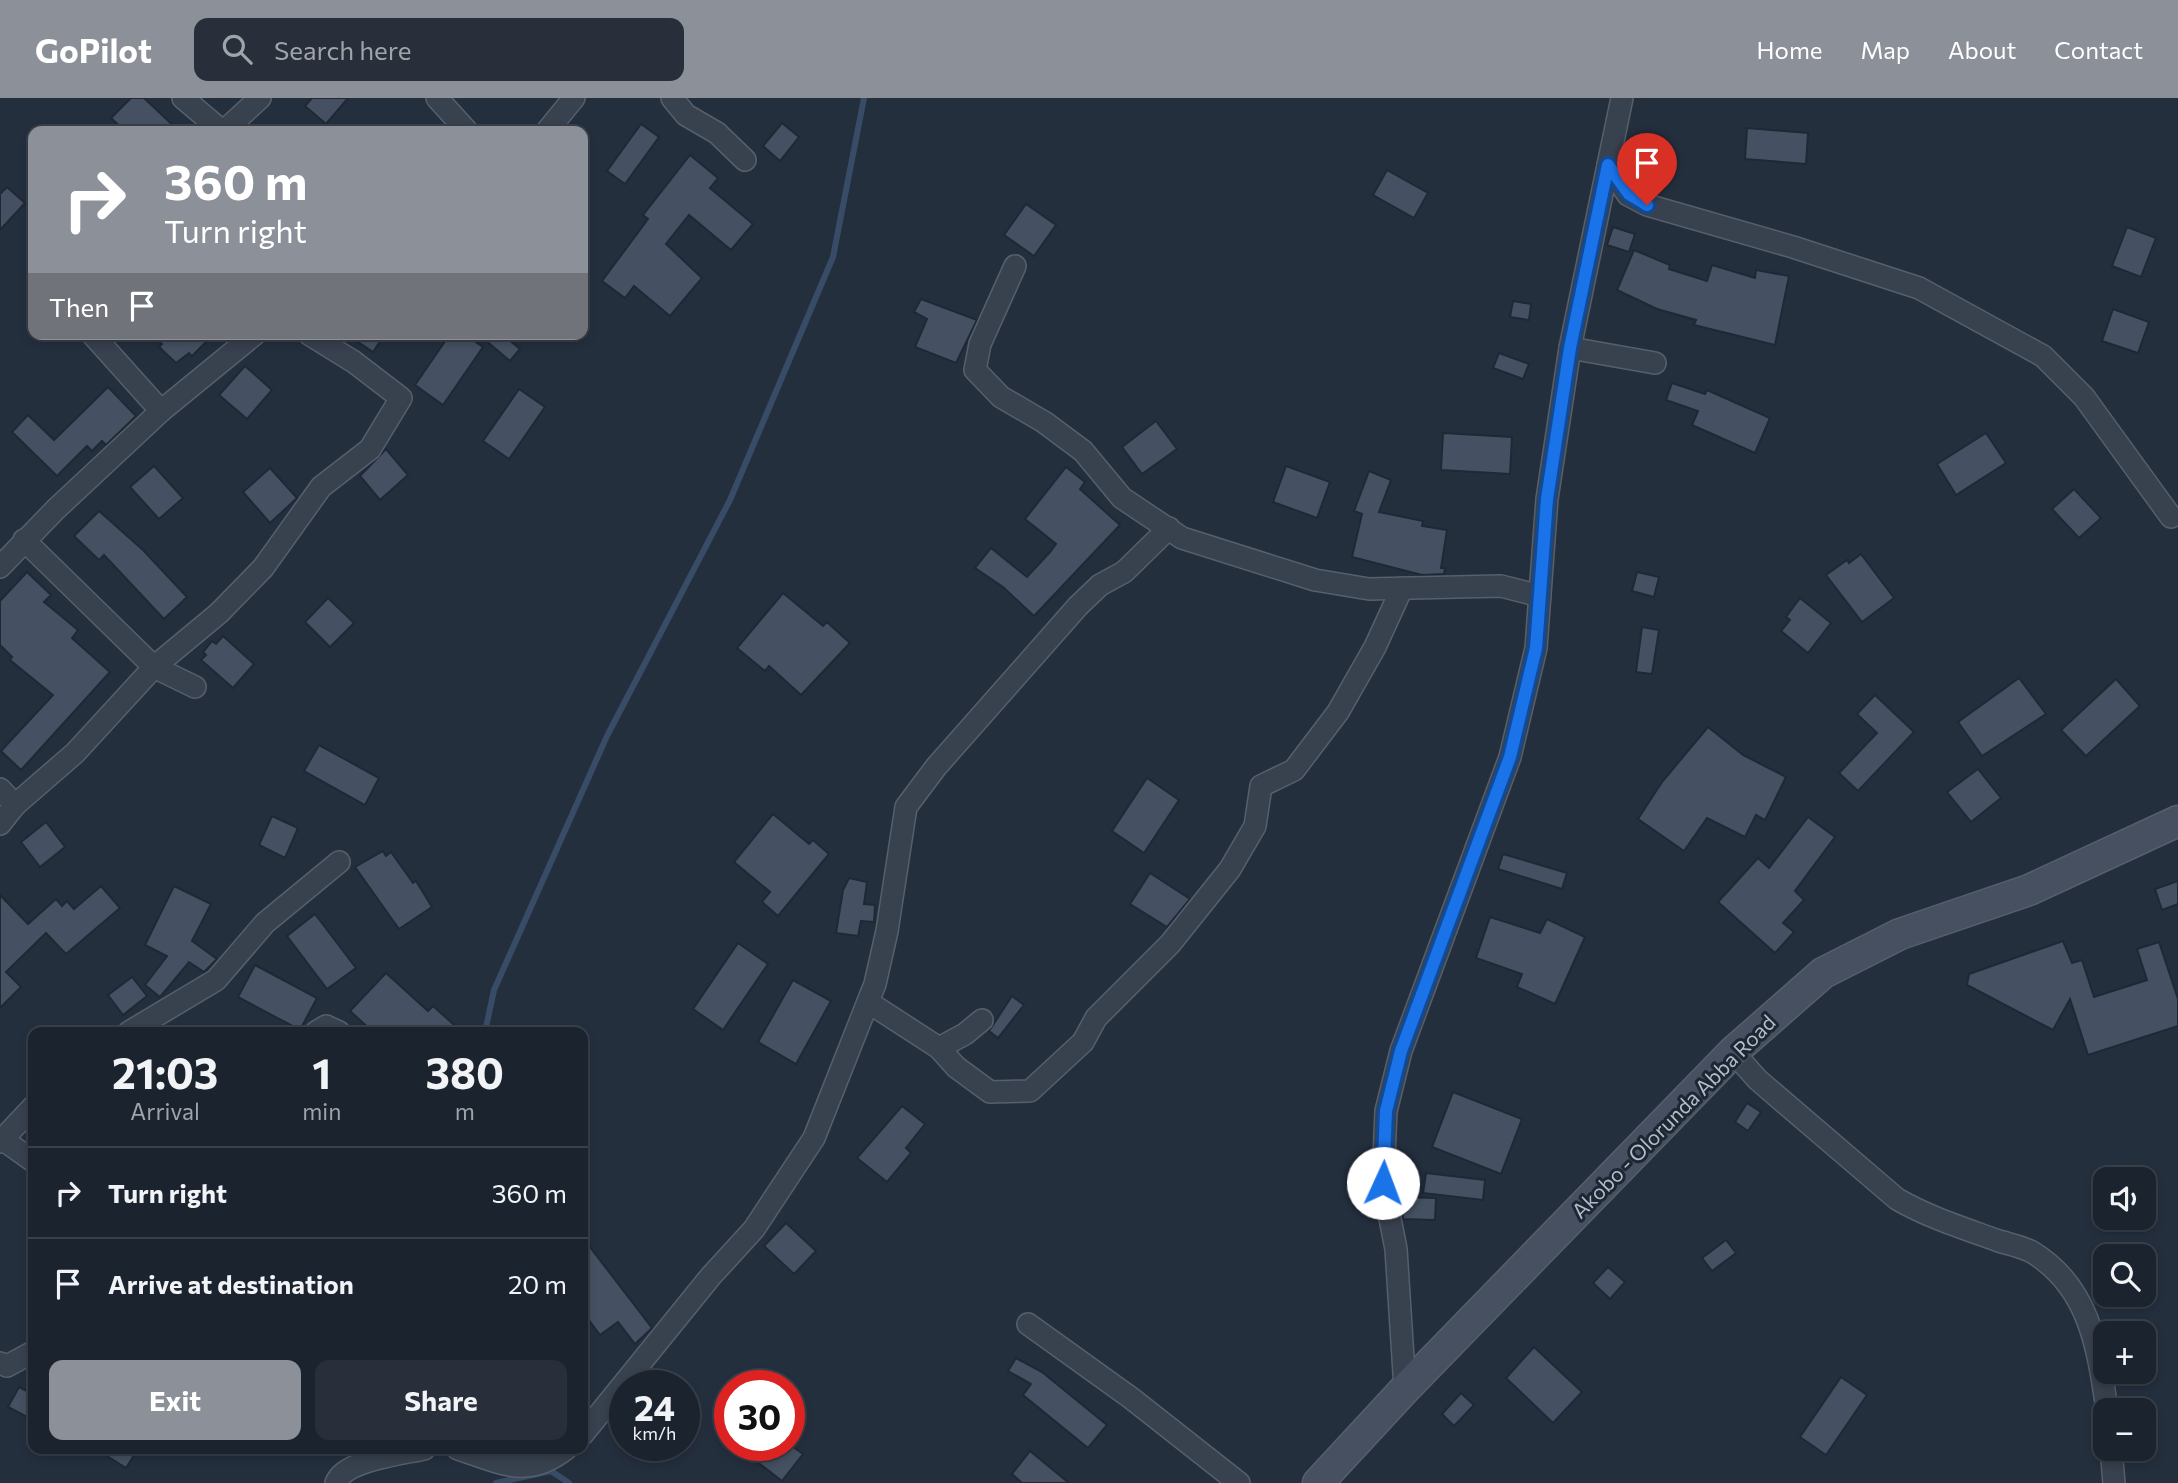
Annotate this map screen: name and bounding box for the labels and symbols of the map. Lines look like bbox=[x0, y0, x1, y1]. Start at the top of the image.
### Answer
pin bbox=[1617, 133, 1677, 205]
street label: Akobo - Olorunda Abba Road bbox=[1566, 1009, 1780, 1223]
position arrow bbox=[1346, 1146, 1420, 1220]
speed limit sign: 30 bbox=[714, 1370, 805, 1461]

